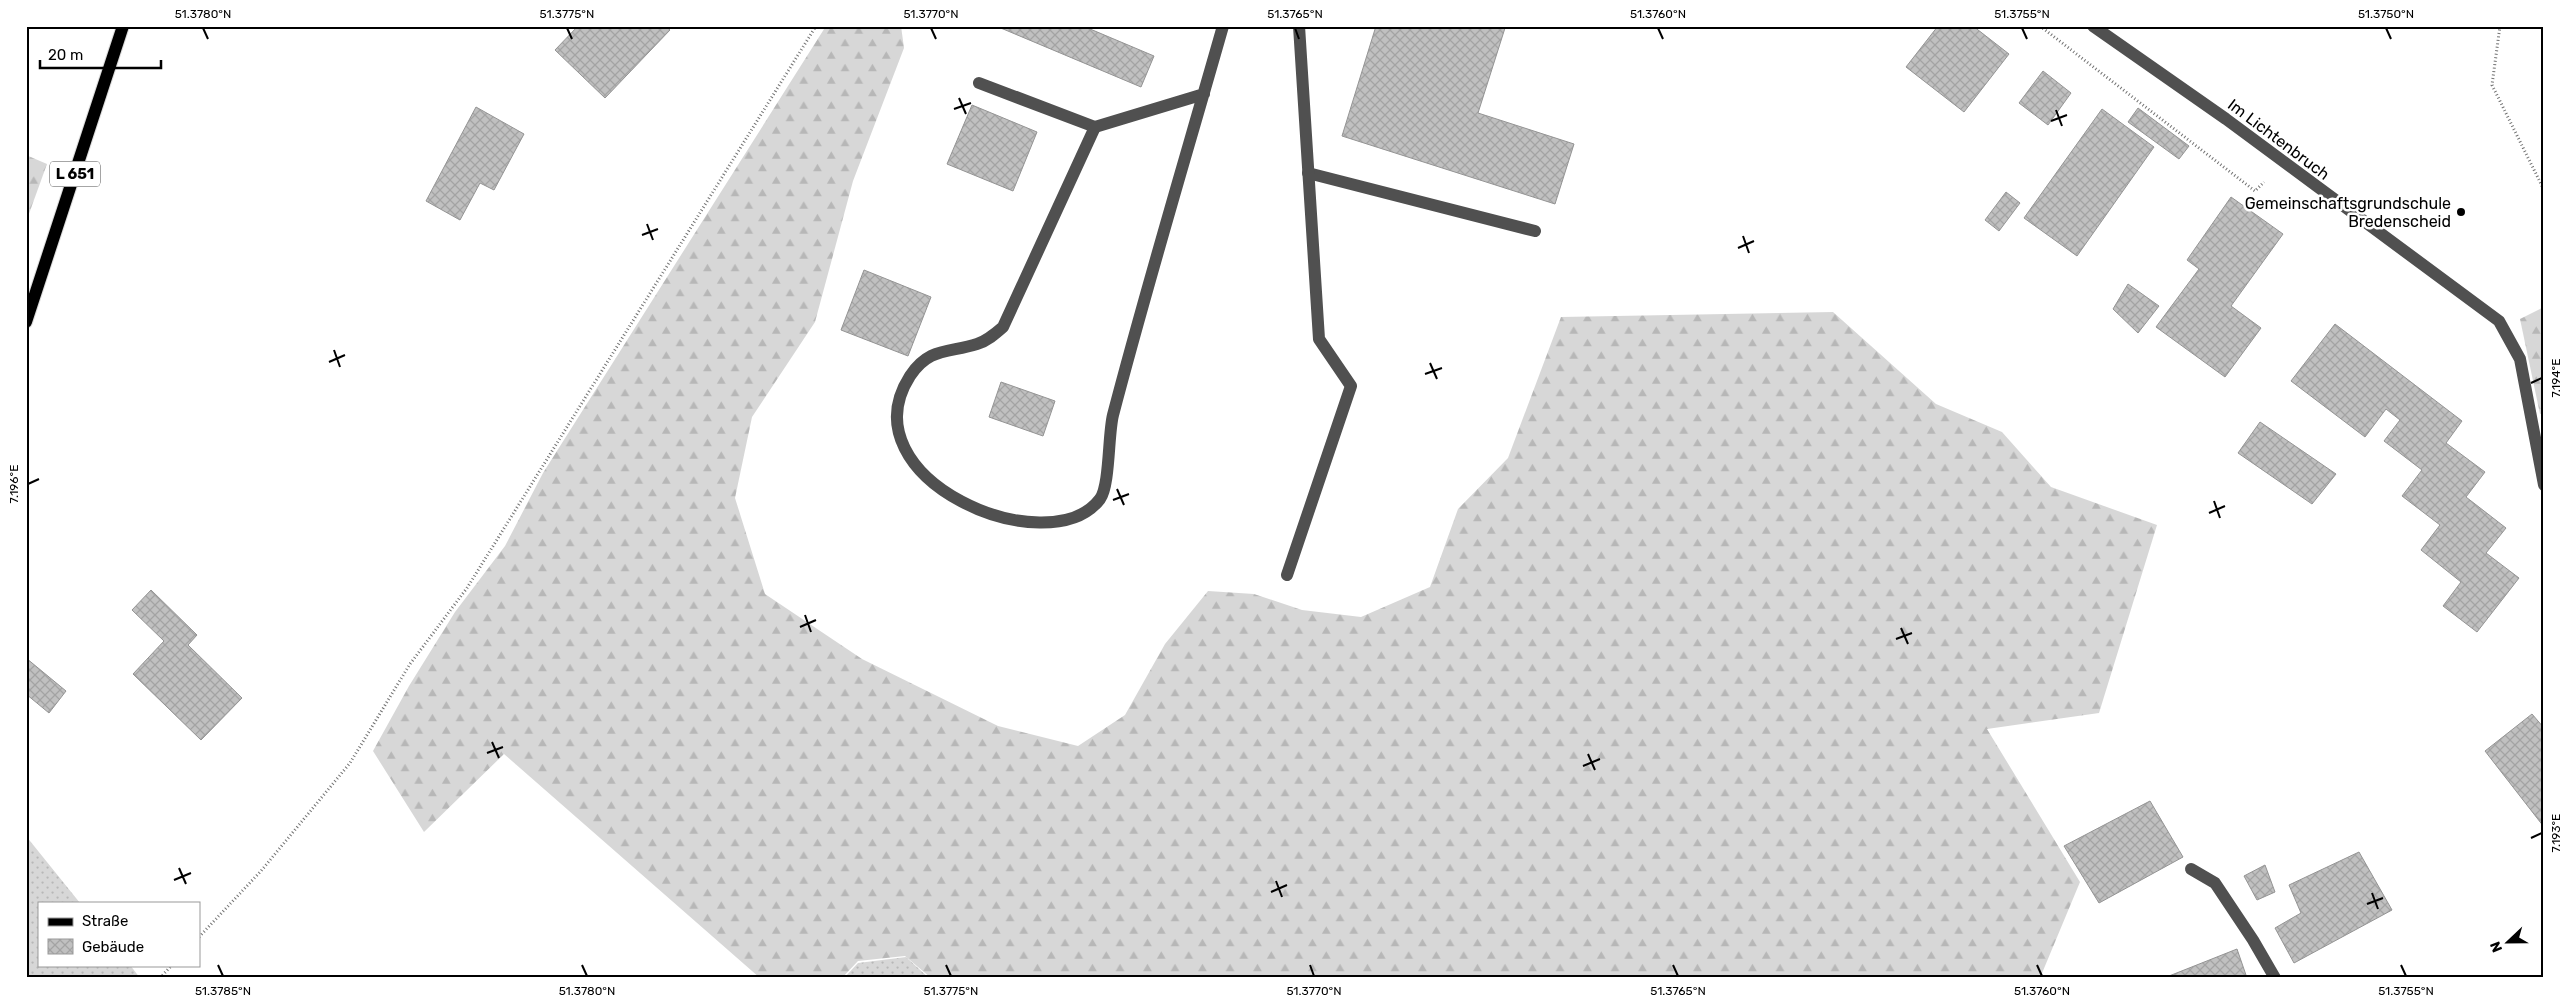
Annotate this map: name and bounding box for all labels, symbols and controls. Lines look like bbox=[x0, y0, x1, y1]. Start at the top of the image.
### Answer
text: 51.3780°N bbox=[175, 7, 231, 21]
text: 51.3775°N bbox=[540, 7, 594, 21]
text: 51.3770°N bbox=[903, 7, 959, 21]
text: 51.3765°N bbox=[1267, 7, 1323, 21]
text: 51.3760°N bbox=[1630, 7, 1686, 21]
text: 51.3755°N bbox=[1994, 7, 2050, 21]
text: 51.3750°N bbox=[2358, 7, 2414, 21]
scale bar bbox=[40, 38, 161, 70]
text: 20 m bbox=[48, 46, 83, 64]
street label: Im Lichtenbruch bbox=[2224, 95, 2333, 184]
road number: L 651 bbox=[50, 162, 100, 186]
place label: Gemeinschaftsgrundschule Bredenscheid bbox=[2245, 194, 2451, 231]
marker: Gemeinschaftsgrundschule Bredenscheid bbox=[2455, 206, 2467, 218]
text: 7.194°E bbox=[2549, 358, 2563, 398]
text: 7.196°E bbox=[7, 465, 21, 503]
text: 7.193°E bbox=[2549, 814, 2563, 852]
legend bbox=[38, 902, 200, 966]
text: Straße bbox=[82, 912, 128, 930]
north arrow bbox=[2482, 916, 2532, 966]
text: Gebäude bbox=[82, 938, 144, 956]
text: N bbox=[2487, 939, 2506, 955]
text: 51.3785°N bbox=[195, 984, 251, 998]
text: 51.3780°N bbox=[559, 984, 615, 998]
text: 51.3775°N bbox=[924, 984, 978, 998]
text: 51.3770°N bbox=[1286, 984, 1342, 998]
text: 51.3765°N bbox=[1650, 984, 1706, 998]
text: 51.3760°N bbox=[2014, 984, 2070, 998]
text: 51.3755°N bbox=[2378, 984, 2434, 998]

